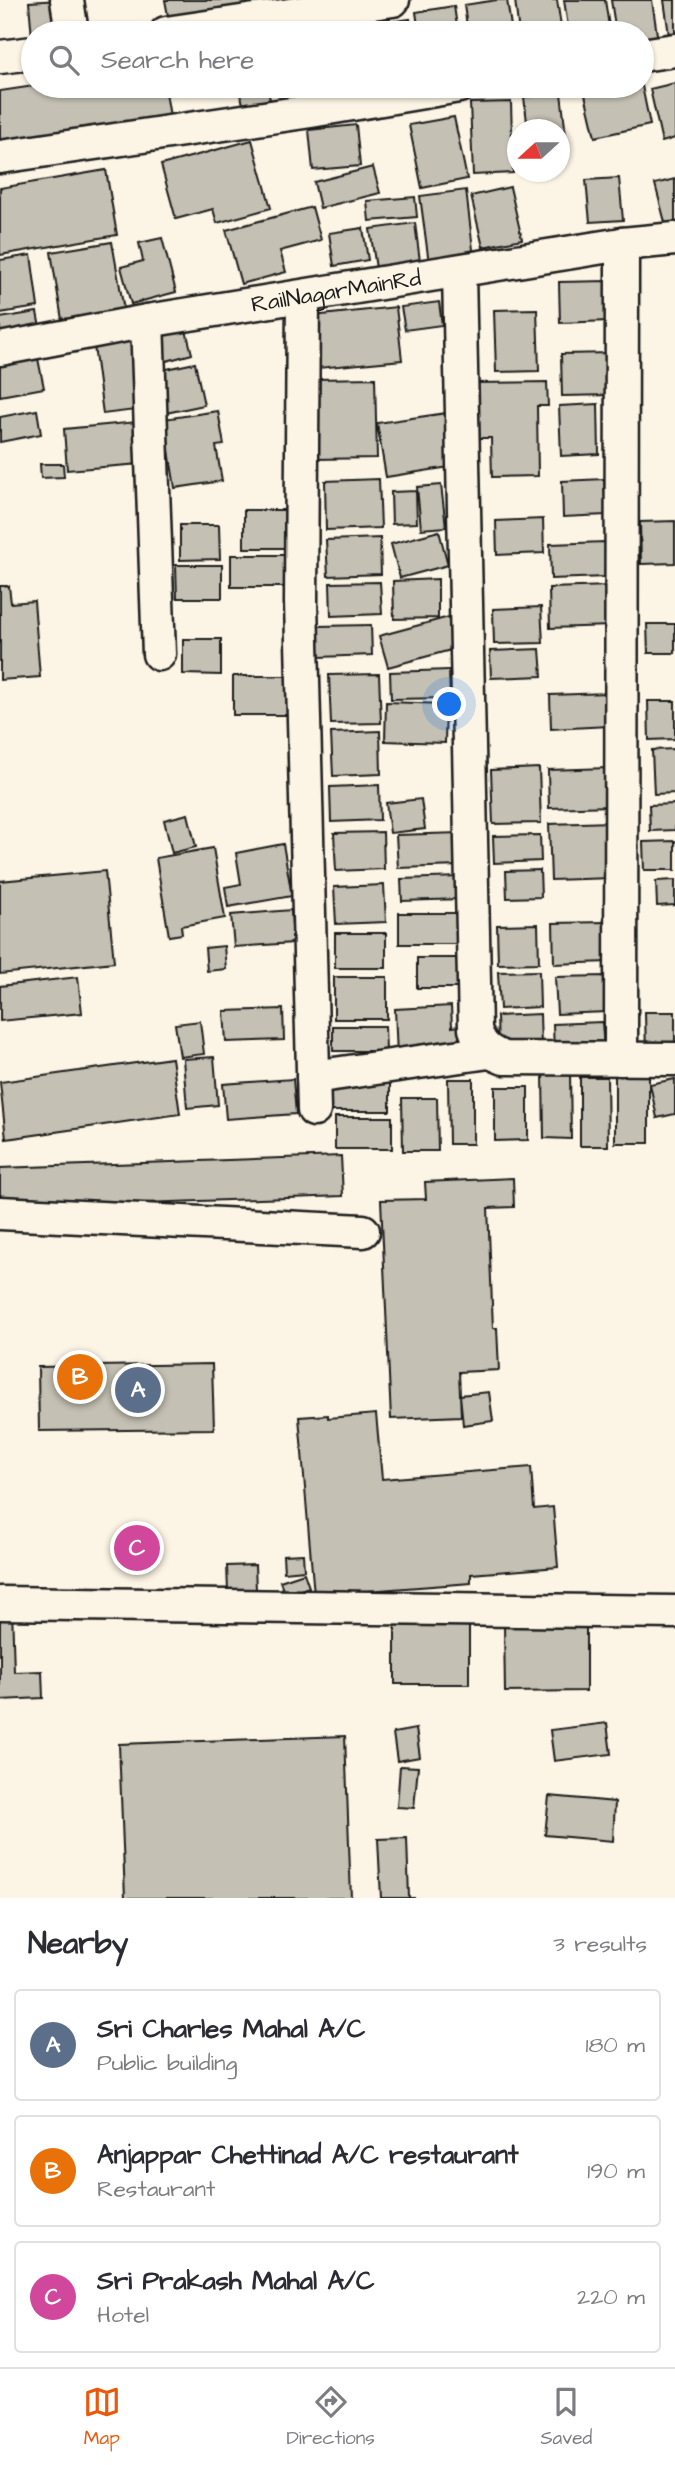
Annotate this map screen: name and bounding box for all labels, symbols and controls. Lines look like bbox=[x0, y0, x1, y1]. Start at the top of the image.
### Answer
search box bbox=[21, 21, 654, 98]
icon: search bbox=[45, 41, 83, 79]
text: Search here bbox=[101, 42, 254, 78]
north arrow bbox=[507, 119, 570, 182]
street label: RailNagarMainRd bbox=[249, 262, 423, 321]
your location bbox=[432, 687, 466, 721]
pin: B bbox=[57, 1351, 103, 1403]
pin: A bbox=[115, 1364, 161, 1416]
pin: C bbox=[114, 1522, 160, 1574]
text: Nearby bbox=[28, 1923, 128, 1965]
text: 3 results bbox=[553, 1928, 647, 1960]
text: Sri Charles Mahal A/C bbox=[97, 2011, 365, 2047]
text: A bbox=[46, 2029, 60, 2061]
text: 180 m bbox=[586, 2029, 645, 2061]
text: Public building bbox=[97, 2047, 237, 2079]
text: Anjappar Chettinad A/C restaurant bbox=[97, 2137, 519, 2173]
text: B bbox=[45, 2155, 61, 2187]
text: 190 m bbox=[587, 2155, 645, 2187]
text: Restaurant bbox=[97, 2173, 215, 2205]
text: Sri Prakash Mahal A/C bbox=[97, 2263, 374, 2299]
text: C bbox=[45, 2281, 61, 2313]
text: 220 m bbox=[577, 2281, 645, 2313]
text: Hotel bbox=[97, 2299, 149, 2331]
tab: Map bbox=[83, 2383, 121, 2452]
tab: Directions bbox=[286, 2383, 375, 2452]
tab: Saved bbox=[540, 2383, 592, 2452]

